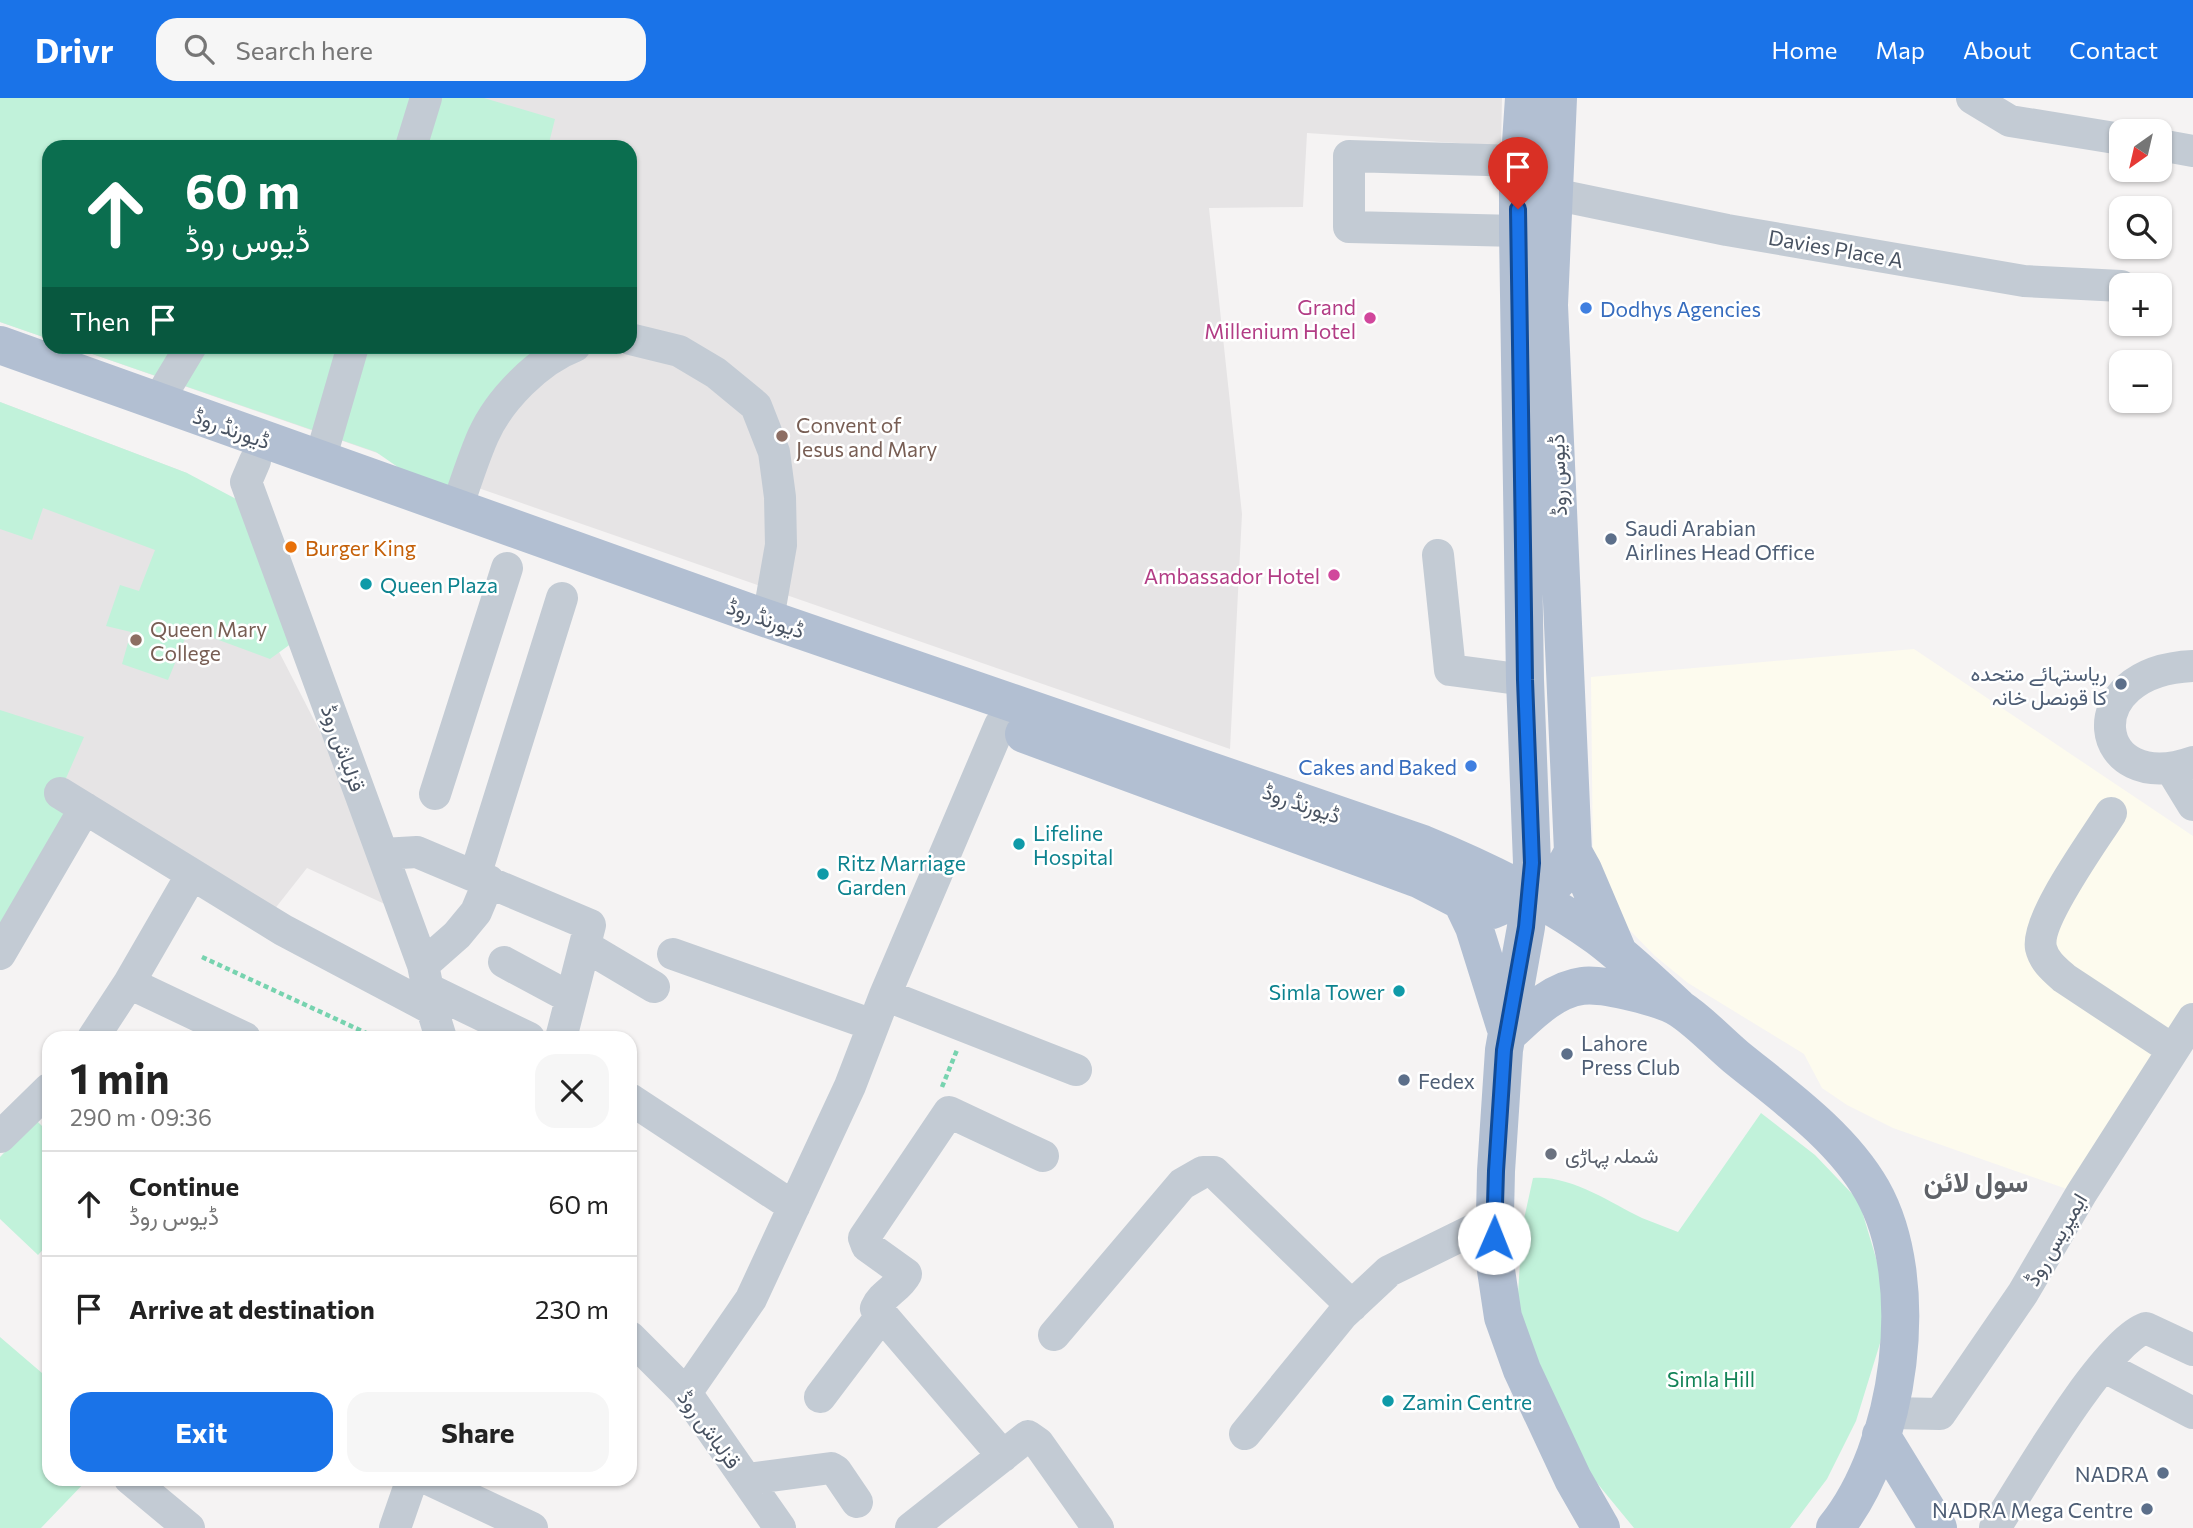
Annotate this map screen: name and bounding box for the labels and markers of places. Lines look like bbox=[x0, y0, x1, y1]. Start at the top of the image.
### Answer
pin bbox=[1488, 137, 1548, 209]
place label: Grand Millenium Hotel bbox=[1204, 294, 1356, 343]
place label: Dodhys Agencies bbox=[1600, 296, 1761, 321]
marker: Dodhys Agencies bbox=[1578, 300, 1594, 316]
marker: Grand Millenium Hotel bbox=[1362, 310, 1378, 326]
place label: Convent of Jesus and Mary bbox=[796, 412, 937, 461]
marker: Convent of Jesus and Mary bbox=[774, 428, 790, 444]
place label: Saudi Arabian Airlines Head Office bbox=[1625, 515, 1815, 564]
marker: Saudi Arabian Airlines Head Office bbox=[1603, 531, 1619, 547]
place label: Burger King bbox=[305, 535, 416, 560]
marker: Burger King bbox=[283, 539, 299, 555]
place label: Ambassador Hotel bbox=[1144, 563, 1320, 588]
marker: Ambassador Hotel bbox=[1326, 567, 1342, 583]
place label: Queen Plaza bbox=[380, 572, 498, 597]
marker: Queen Plaza bbox=[358, 576, 374, 592]
place label: Queen Mary College bbox=[150, 616, 267, 665]
marker: Queen Mary College bbox=[128, 632, 144, 648]
place label: ریاستہائے متحدہ کا قونصل خانہ bbox=[1970, 660, 2107, 711]
marker: ریاستہائے متحدہ کا قونصل خانہ bbox=[2113, 676, 2129, 692]
place label: Cakes and Baked bbox=[1298, 754, 1457, 779]
marker: Cakes and Baked bbox=[1463, 758, 1479, 774]
place label: Lifeline Hospital bbox=[1033, 820, 1113, 869]
marker: Lifeline Hospital bbox=[1011, 836, 1027, 852]
place label: Ritz Marriage Garden bbox=[837, 850, 966, 899]
marker: Ritz Marriage Garden bbox=[815, 866, 831, 882]
place label: Simla Tower bbox=[1269, 979, 1385, 1004]
marker: Simla Tower bbox=[1391, 983, 1407, 999]
place label: Lahore Press Club bbox=[1581, 1030, 1680, 1079]
marker: Lahore Press Club bbox=[1559, 1046, 1575, 1062]
place label: Fedex bbox=[1418, 1068, 1475, 1093]
marker: Fedex bbox=[1396, 1072, 1412, 1088]
place label: شملہ پہاڑی bbox=[1565, 1142, 1659, 1170]
marker: شملہ پہاڑی bbox=[1543, 1146, 1559, 1162]
place label: Zamin Centre bbox=[1402, 1389, 1532, 1414]
marker: Zamin Centre bbox=[1380, 1393, 1396, 1409]
place label: NADRA bbox=[2075, 1461, 2149, 1486]
marker: NADRA bbox=[2155, 1465, 2171, 1481]
place label: NADRA Mega Centre bbox=[1932, 1497, 2133, 1522]
marker: NADRA Mega Centre bbox=[2139, 1501, 2155, 1517]

